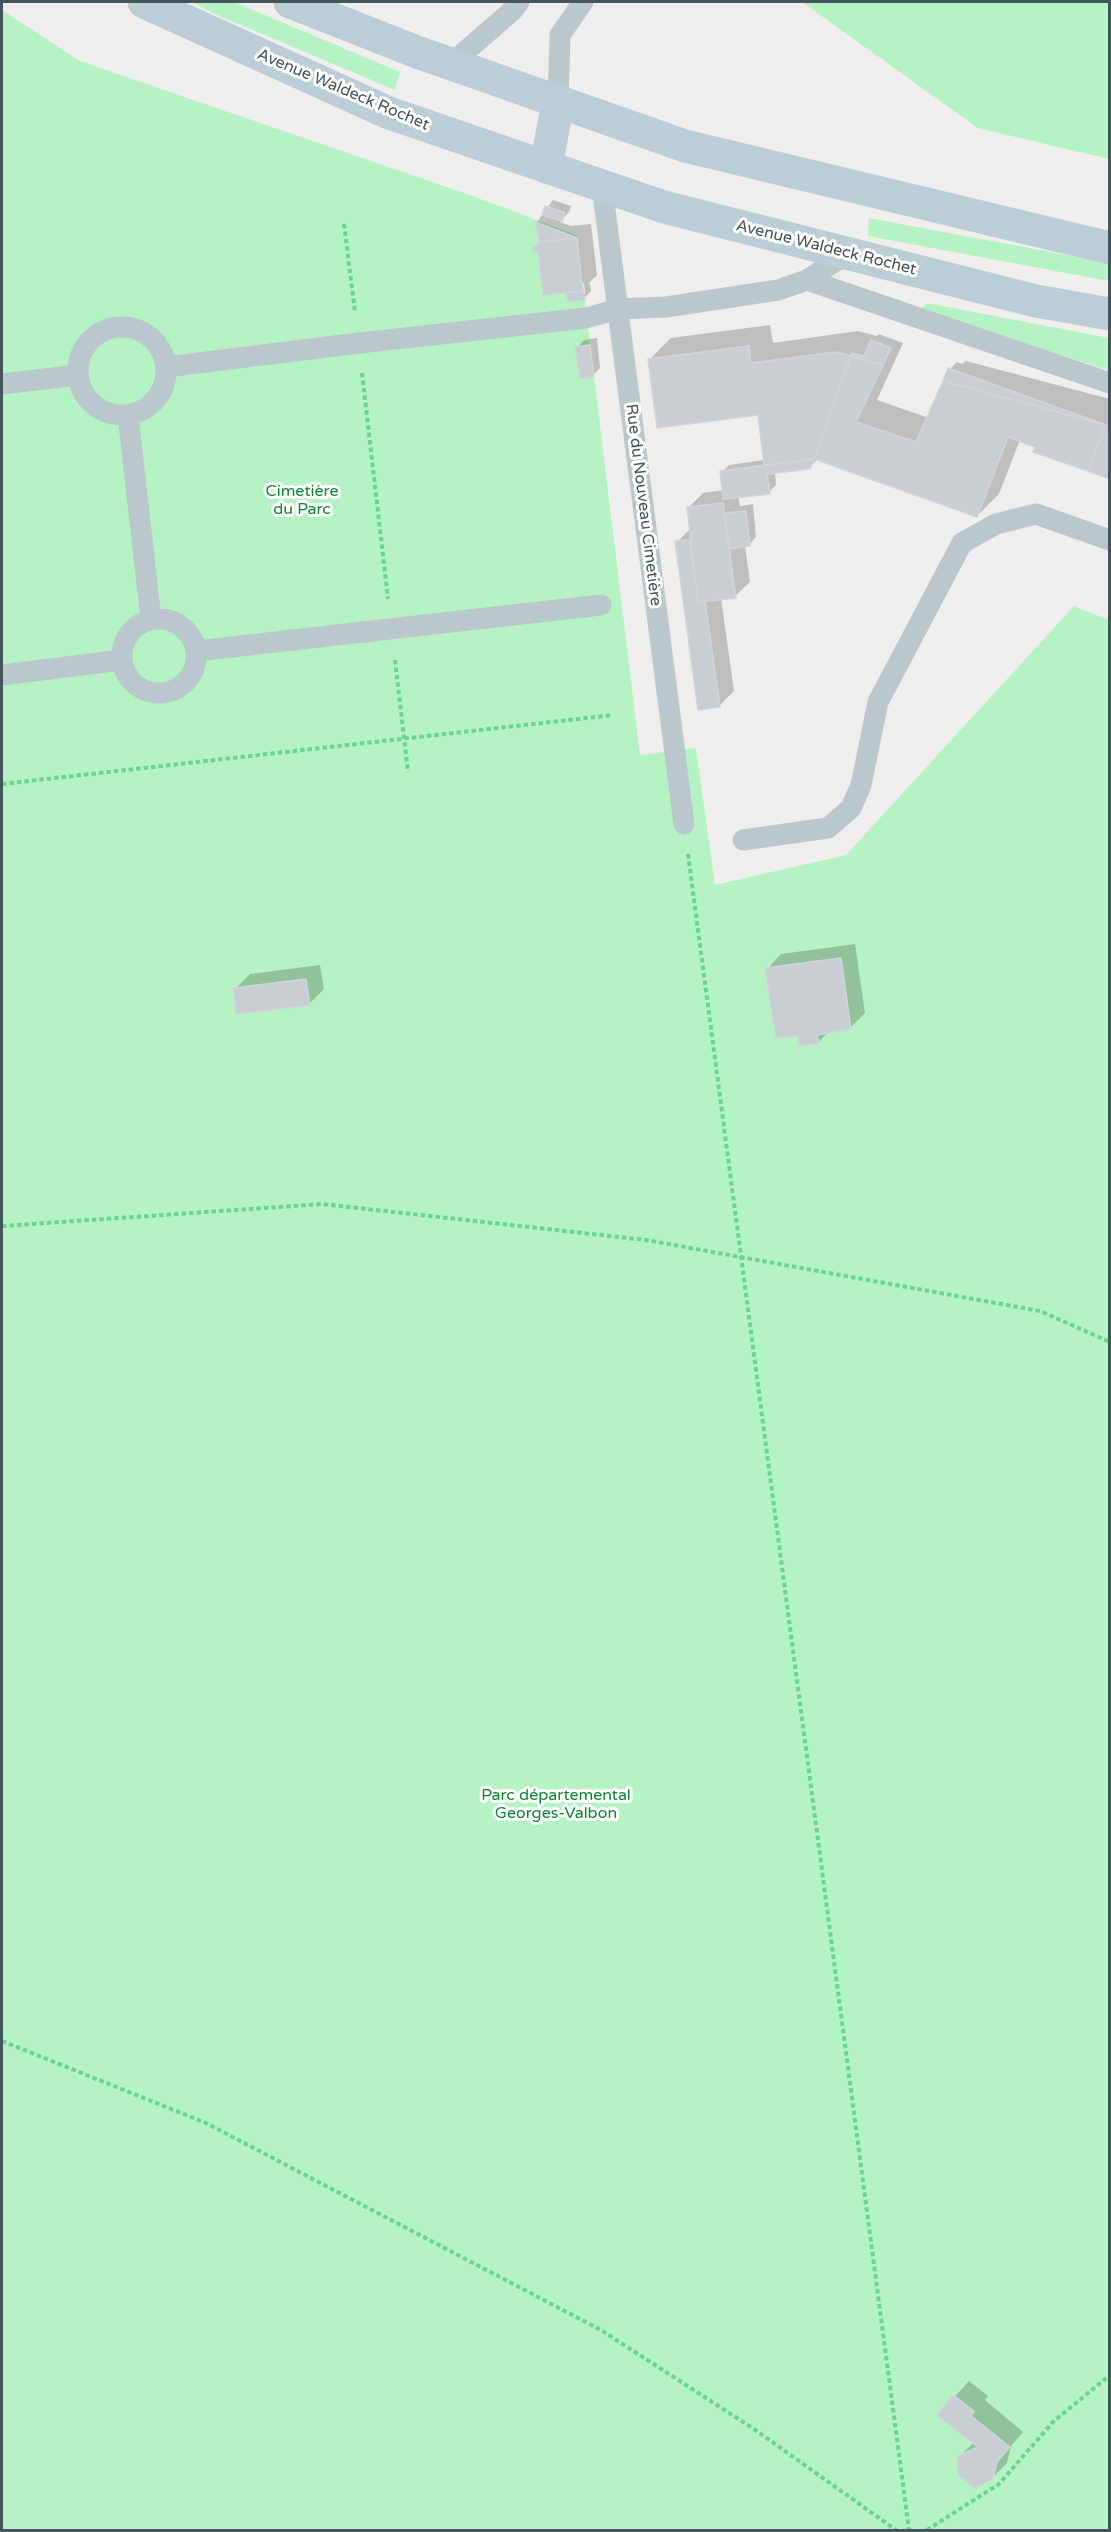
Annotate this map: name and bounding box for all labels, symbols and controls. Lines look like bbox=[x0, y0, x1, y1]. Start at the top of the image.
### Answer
street label: Avenue Waldeck Rochet bbox=[254, 45, 432, 135]
street label: Avenue Waldeck Rochet bbox=[734, 216, 918, 280]
street label: Rue du Nouveau Cimetière bbox=[621, 403, 665, 607]
park label: Cimetière du Parc bbox=[266, 482, 338, 520]
park label: Parc départemental Georges-Valbon bbox=[481, 1786, 631, 1824]

